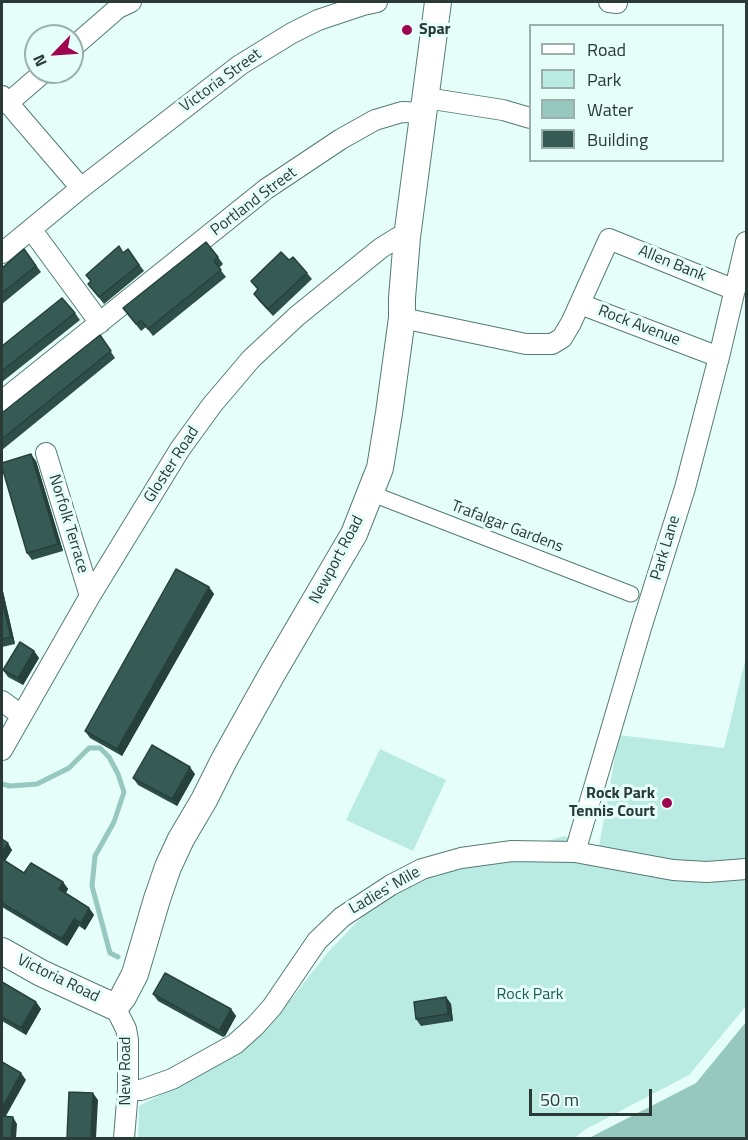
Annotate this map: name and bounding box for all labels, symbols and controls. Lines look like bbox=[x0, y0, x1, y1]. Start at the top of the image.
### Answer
place label: Spar bbox=[419, 20, 451, 40]
marker: Spar bbox=[400, 23, 414, 37]
north arrow bbox=[24, 24, 84, 84]
legend bbox=[529, 24, 724, 162]
text: Road bbox=[587, 36, 626, 63]
street label: Victoria Street bbox=[177, 45, 265, 117]
text: N bbox=[26, 51, 53, 71]
text: Park bbox=[587, 66, 621, 93]
text: Water bbox=[587, 96, 633, 123]
text: Building bbox=[587, 126, 648, 153]
street label: Portland Street bbox=[207, 163, 301, 241]
street label: Allen Bank bbox=[635, 242, 709, 286]
street label: Rock Avenue bbox=[595, 302, 683, 350]
street label: Gloster Road bbox=[140, 423, 204, 507]
street label: Norfolk Terrace bbox=[44, 472, 92, 576]
street label: Trafalgar Gardens bbox=[448, 497, 566, 557]
street label: Newport Road bbox=[306, 513, 368, 607]
street label: Park Lane bbox=[647, 513, 685, 583]
place label: Rock Park Tennis Court bbox=[569, 784, 655, 822]
marker: Rock Park Tennis Court bbox=[660, 796, 674, 810]
street label: Ladies' Mile bbox=[346, 863, 424, 919]
street label: Victoria Road bbox=[14, 951, 102, 1007]
park label: Rock Park bbox=[497, 985, 563, 1005]
street label: New Road bbox=[116, 1036, 136, 1106]
scale bar bbox=[532, 1077, 655, 1115]
text: 50 m bbox=[540, 1086, 579, 1113]

